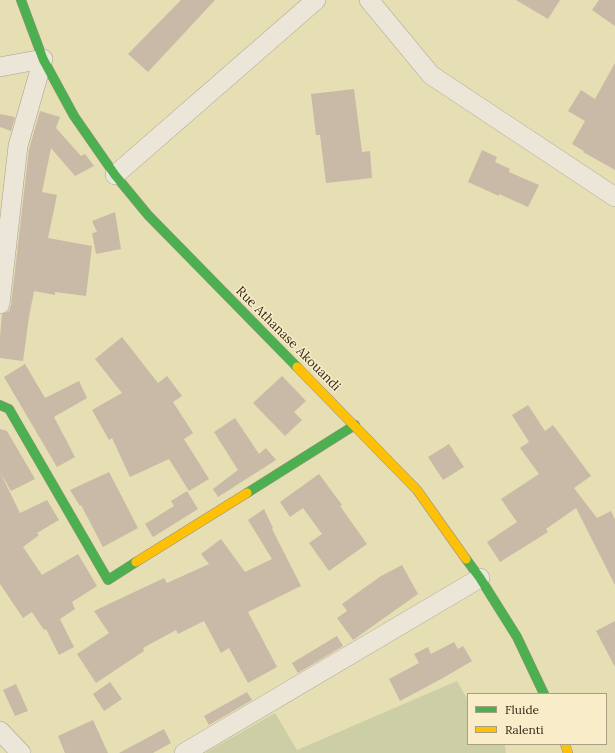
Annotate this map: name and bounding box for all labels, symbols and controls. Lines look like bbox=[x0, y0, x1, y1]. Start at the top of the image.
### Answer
street label: Rue Athanase Akouandi bbox=[232, 283, 344, 395]
legend bbox=[467, 693, 607, 745]
text: Fluide bbox=[505, 702, 539, 717]
text: Ralenti bbox=[505, 722, 544, 737]

